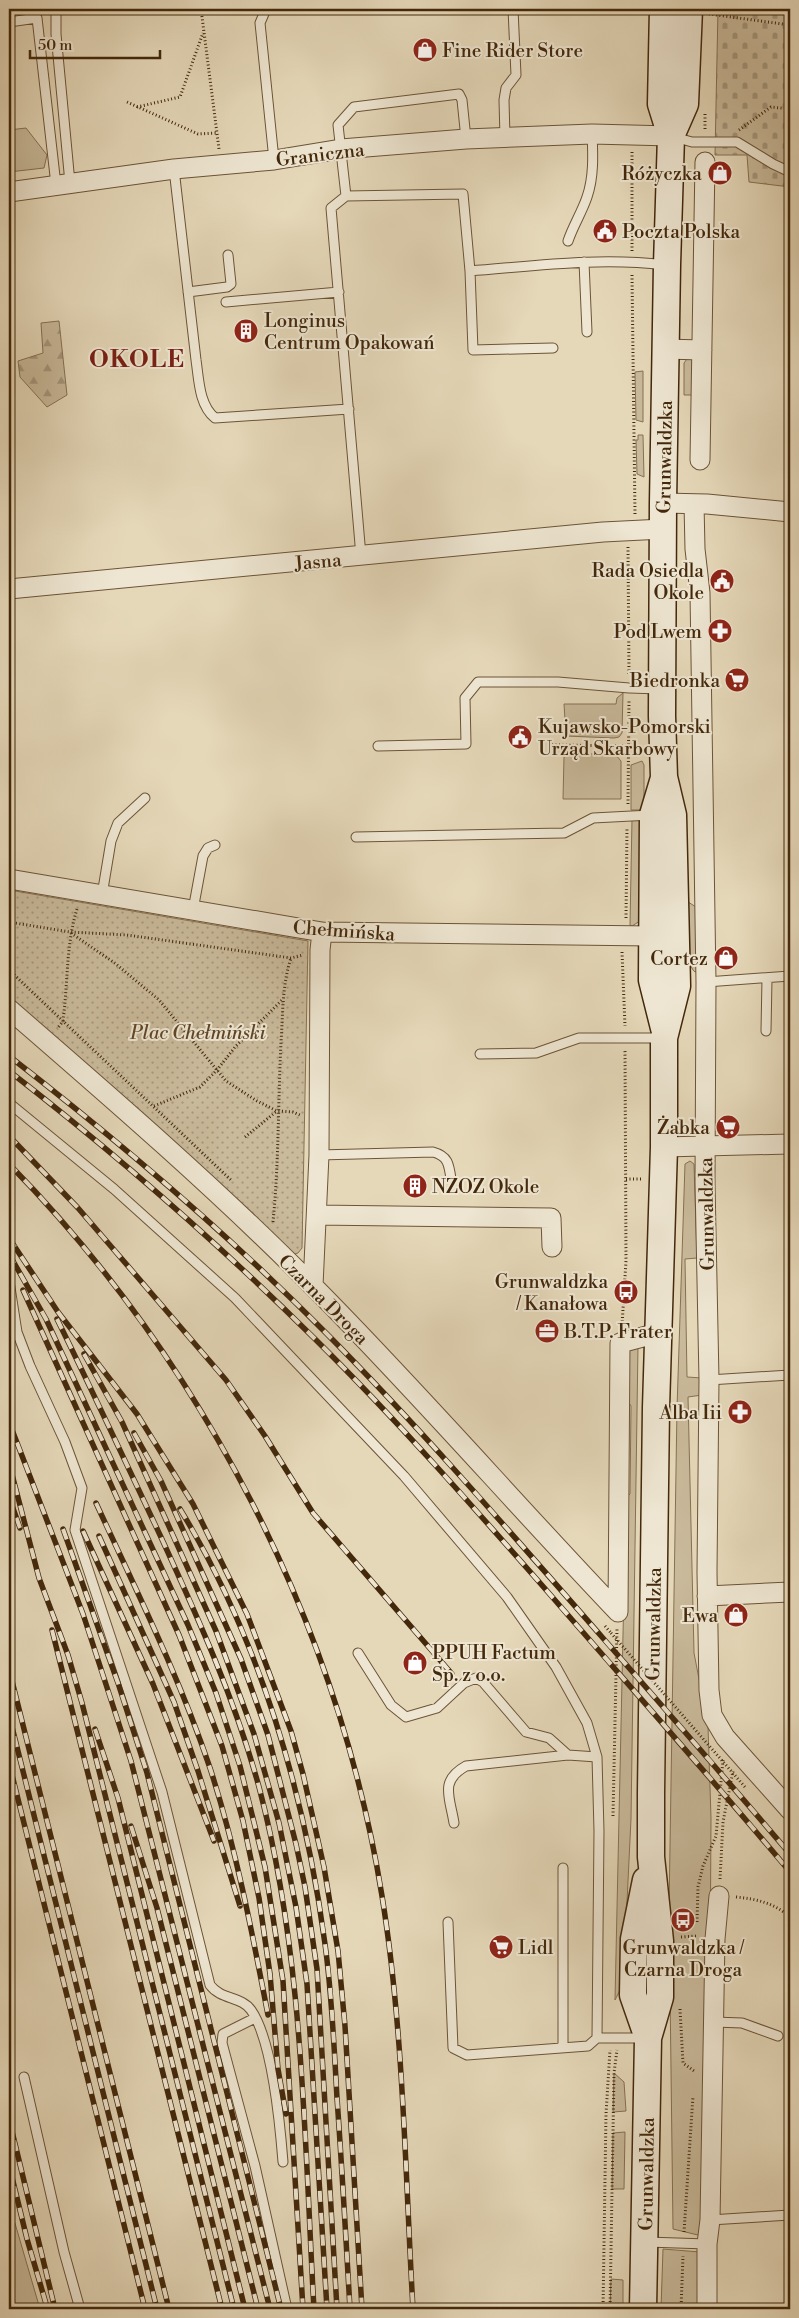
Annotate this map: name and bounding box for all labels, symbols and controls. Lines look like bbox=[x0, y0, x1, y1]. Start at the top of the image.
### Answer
scale bar bbox=[30, 28, 160, 60]
text: 50 m bbox=[38, 36, 72, 55]
shop icon: Fine Rider Store bbox=[412, 37, 438, 63]
place label: Fine Rider Store bbox=[442, 39, 583, 63]
street label: Graniczna bbox=[274, 138, 366, 172]
shop icon: Różyczka bbox=[707, 160, 733, 186]
place label: Różyczka bbox=[622, 162, 702, 186]
public building icon: Poczta Polska bbox=[592, 218, 618, 244]
place label: Poczta Polska bbox=[622, 220, 741, 244]
place label: Longinus Centrum Opakowań bbox=[264, 309, 434, 355]
building icon: Longinus Centrum Opakowań bbox=[233, 318, 259, 344]
district label: OKOLE bbox=[89, 345, 185, 375]
street label: Grunwaldzka bbox=[652, 400, 678, 514]
street label: Jasna bbox=[293, 548, 343, 576]
place label: Rada Osiedla Okole bbox=[591, 559, 704, 605]
public building icon: Rada Osiedla Okole bbox=[709, 568, 735, 594]
pharmacy icon: Pod Lwem bbox=[707, 618, 733, 644]
place label: Pod Lwem bbox=[613, 620, 702, 644]
supermarket icon: Biedronka bbox=[724, 667, 750, 693]
place label: Biedronka bbox=[629, 669, 720, 693]
place label: Kujawsko-Pomorski Urząd Skarbowy bbox=[538, 715, 711, 761]
public building icon: Kujawsko-Pomorski Urząd Skarbowy bbox=[507, 724, 533, 750]
street label: Chełmińska bbox=[292, 915, 396, 947]
shop icon: Cortez bbox=[713, 945, 739, 971]
place label: Cortez bbox=[650, 947, 708, 971]
park label: Plac Chełmiński bbox=[129, 1021, 266, 1045]
supermarket icon: Żabka bbox=[715, 1114, 741, 1140]
place label: Żabka bbox=[657, 1115, 710, 1140]
street label: Grunwaldzka bbox=[694, 1157, 720, 1271]
building icon: NZOZ Okole bbox=[402, 1173, 428, 1199]
place label: NZOZ Okole bbox=[432, 1175, 539, 1199]
street label: Czarna Droga bbox=[273, 1249, 374, 1350]
place label: Grunwaldzka / Kanałowa bbox=[495, 1270, 608, 1316]
bus stop icon: Grunwaldzka / Kanałowa bbox=[613, 1279, 639, 1305]
office icon: B.T.P. Frater bbox=[534, 1318, 560, 1344]
place label: B.T.P. Frater bbox=[563, 1320, 672, 1344]
pharmacy icon: Alba Iii bbox=[727, 1399, 753, 1425]
place label: Alba Iii bbox=[658, 1401, 722, 1425]
street label: Grunwaldzka bbox=[641, 1567, 667, 1681]
shop icon: Ewa bbox=[723, 1602, 749, 1628]
place label: Ewa bbox=[682, 1604, 718, 1628]
place label: PPUH Factum Sp. z o.o. bbox=[432, 1641, 556, 1687]
shop icon: PPUH Factum Sp. z o.o. bbox=[402, 1650, 428, 1676]
bus stop icon: Grunwaldzka / Czarna Droga bbox=[670, 1907, 696, 1933]
supermarket icon: Lidl bbox=[488, 1934, 514, 1960]
place label: Lidl bbox=[518, 1936, 554, 1960]
place label: Grunwaldzka / Czarna Droga bbox=[623, 1936, 745, 1982]
street label: Grunwaldzka bbox=[634, 2117, 660, 2231]

